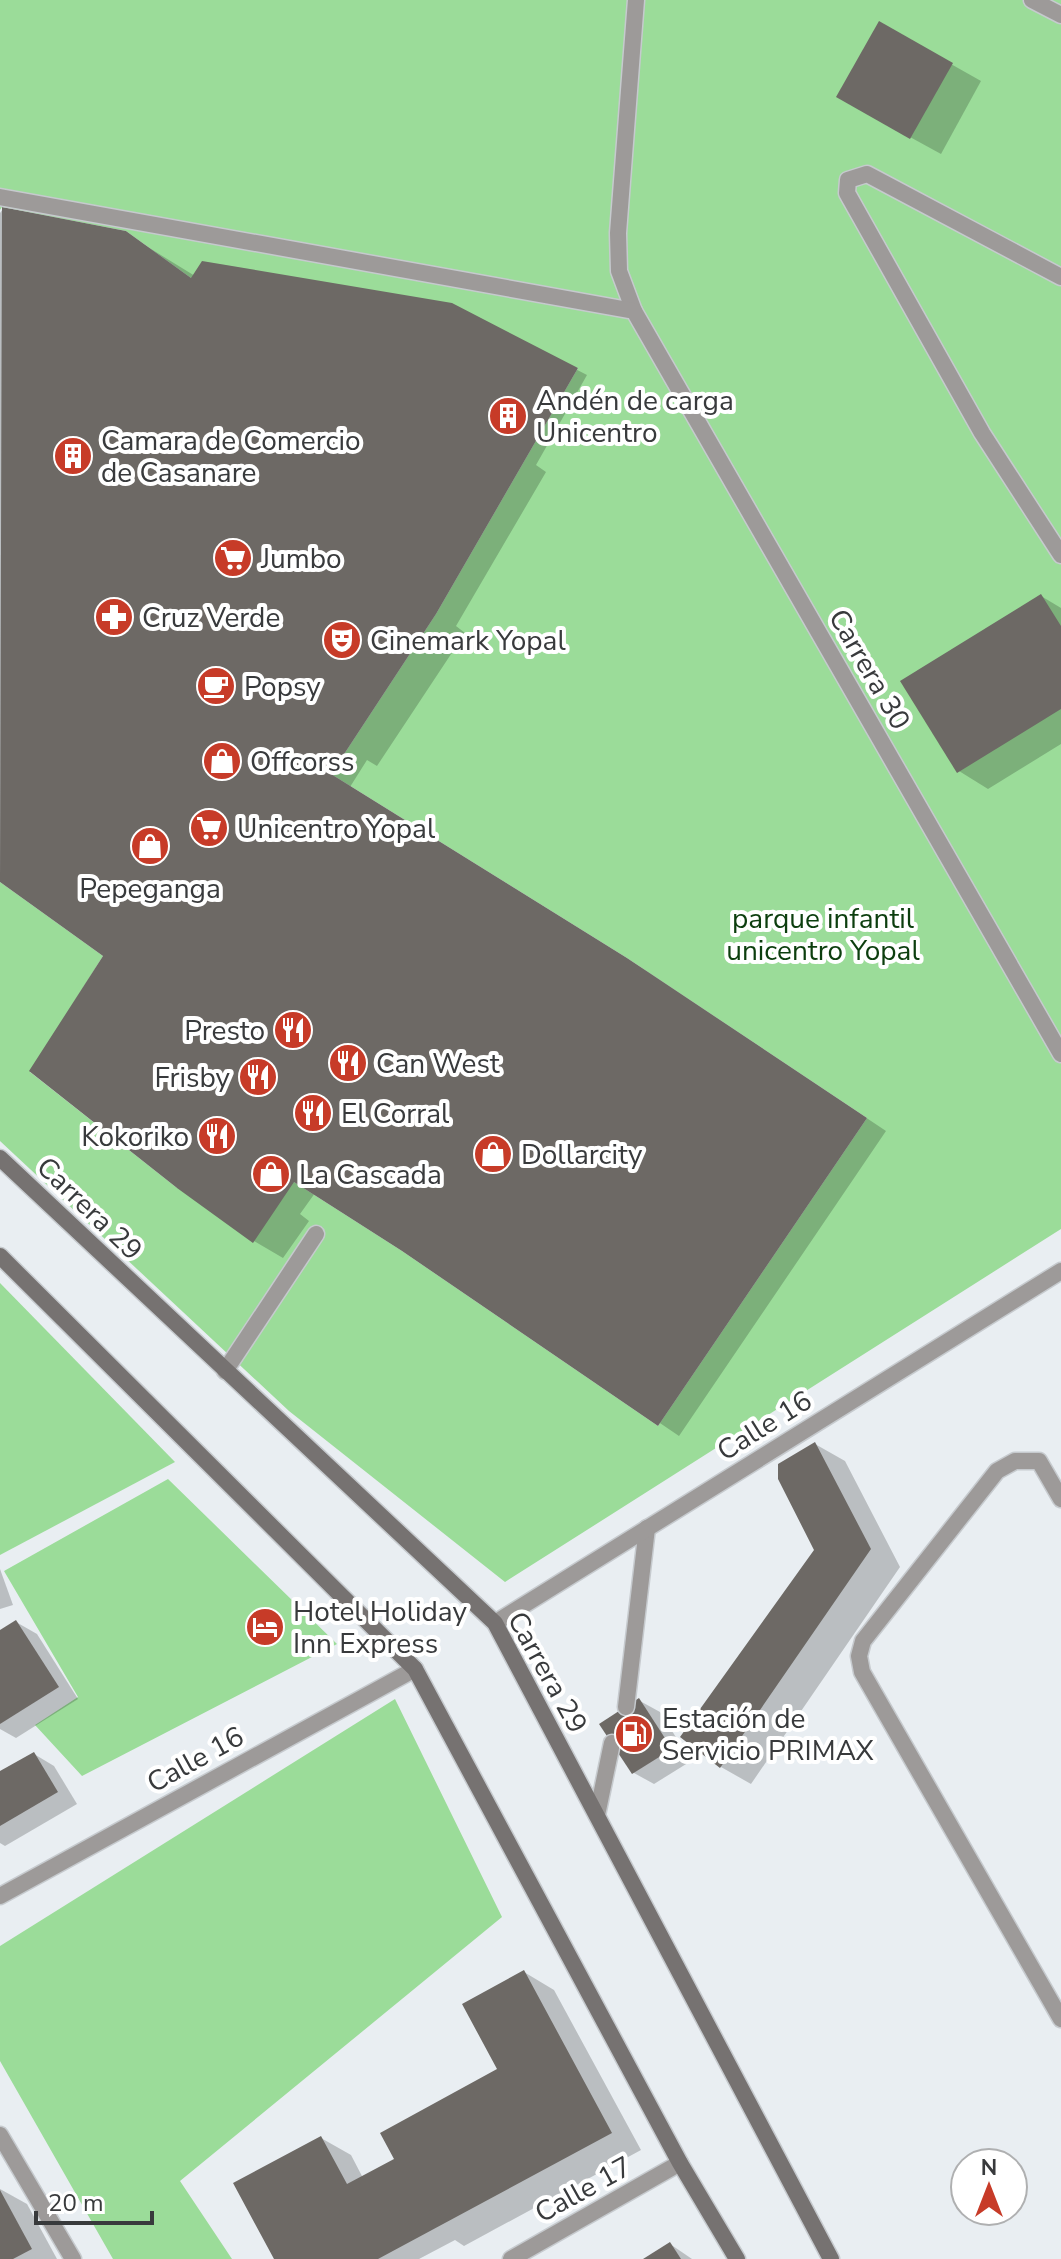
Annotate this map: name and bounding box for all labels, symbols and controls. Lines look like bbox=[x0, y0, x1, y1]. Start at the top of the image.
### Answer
place label: Andén de carga Unicentro bbox=[536, 382, 734, 452]
building icon: Andén de carga Unicentro bbox=[487, 395, 529, 437]
place label: Camara de Comercio de Casanare bbox=[101, 422, 361, 492]
building icon: Camara de Comercio de Casanare bbox=[52, 435, 94, 477]
supermarket icon: Jumbo bbox=[212, 537, 254, 579]
place label: Jumbo bbox=[260, 540, 342, 578]
pharmacy icon: Cruz Verde bbox=[93, 596, 135, 638]
place label: Cruz Verde bbox=[142, 599, 280, 637]
street label: Carrera 30 bbox=[819, 602, 919, 737]
theatre icon: Cinemark Yopal bbox=[321, 619, 363, 661]
place label: Cinemark Yopal bbox=[370, 622, 566, 660]
cafe icon: Popsy bbox=[195, 665, 237, 707]
place label: Popsy bbox=[244, 668, 321, 706]
shop icon: Offcorss bbox=[201, 740, 243, 782]
place label: Offcorss bbox=[250, 743, 354, 781]
supermarket icon: Unicentro Yopal bbox=[188, 807, 230, 849]
place label: Unicentro Yopal bbox=[237, 810, 436, 848]
shop icon: Pepeganga bbox=[129, 825, 171, 867]
place label: Pepeganga bbox=[79, 870, 221, 908]
park label: parque infantil unicentro Yopal bbox=[726, 900, 920, 970]
restaurant icon: Presto bbox=[272, 1009, 314, 1051]
place label: Presto bbox=[184, 1012, 265, 1050]
restaurant icon: Can West bbox=[327, 1042, 369, 1084]
place label: Can West bbox=[376, 1045, 500, 1083]
restaurant icon: Frisby bbox=[237, 1056, 279, 1098]
place label: Frisby bbox=[154, 1059, 231, 1097]
restaurant icon: El Corral bbox=[292, 1092, 334, 1134]
place label: El Corral bbox=[341, 1095, 450, 1133]
restaurant icon: Kokoriko bbox=[196, 1115, 238, 1157]
place label: Kokoriko bbox=[81, 1118, 189, 1156]
shop icon: Dollarcity bbox=[472, 1133, 514, 1175]
place label: Dollarcity bbox=[521, 1136, 643, 1174]
street label: Carrera 29 bbox=[28, 1149, 151, 1269]
shop icon: La Cascada bbox=[250, 1153, 292, 1195]
place label: La Cascada bbox=[299, 1156, 442, 1194]
street label: Calle 16 bbox=[710, 1382, 819, 1470]
place label: Hotel Holiday Inn Express bbox=[293, 1593, 467, 1663]
street label: Carrera 29 bbox=[498, 1605, 596, 1740]
hotel icon: Hotel Holiday Inn Express bbox=[244, 1606, 286, 1648]
place label: Estación de Servicio PRIMAX bbox=[662, 1700, 874, 1770]
fuel station icon: Estación de Servicio PRIMAX bbox=[613, 1713, 655, 1755]
street label: Calle 16 bbox=[140, 1718, 251, 1802]
north arrow bbox=[949, 2147, 1029, 2227]
street label: Calle 17 bbox=[528, 2148, 639, 2232]
text: N bbox=[981, 2153, 997, 2183]
scale bar bbox=[36, 2175, 152, 2225]
text: 20 m bbox=[48, 2187, 104, 2219]

